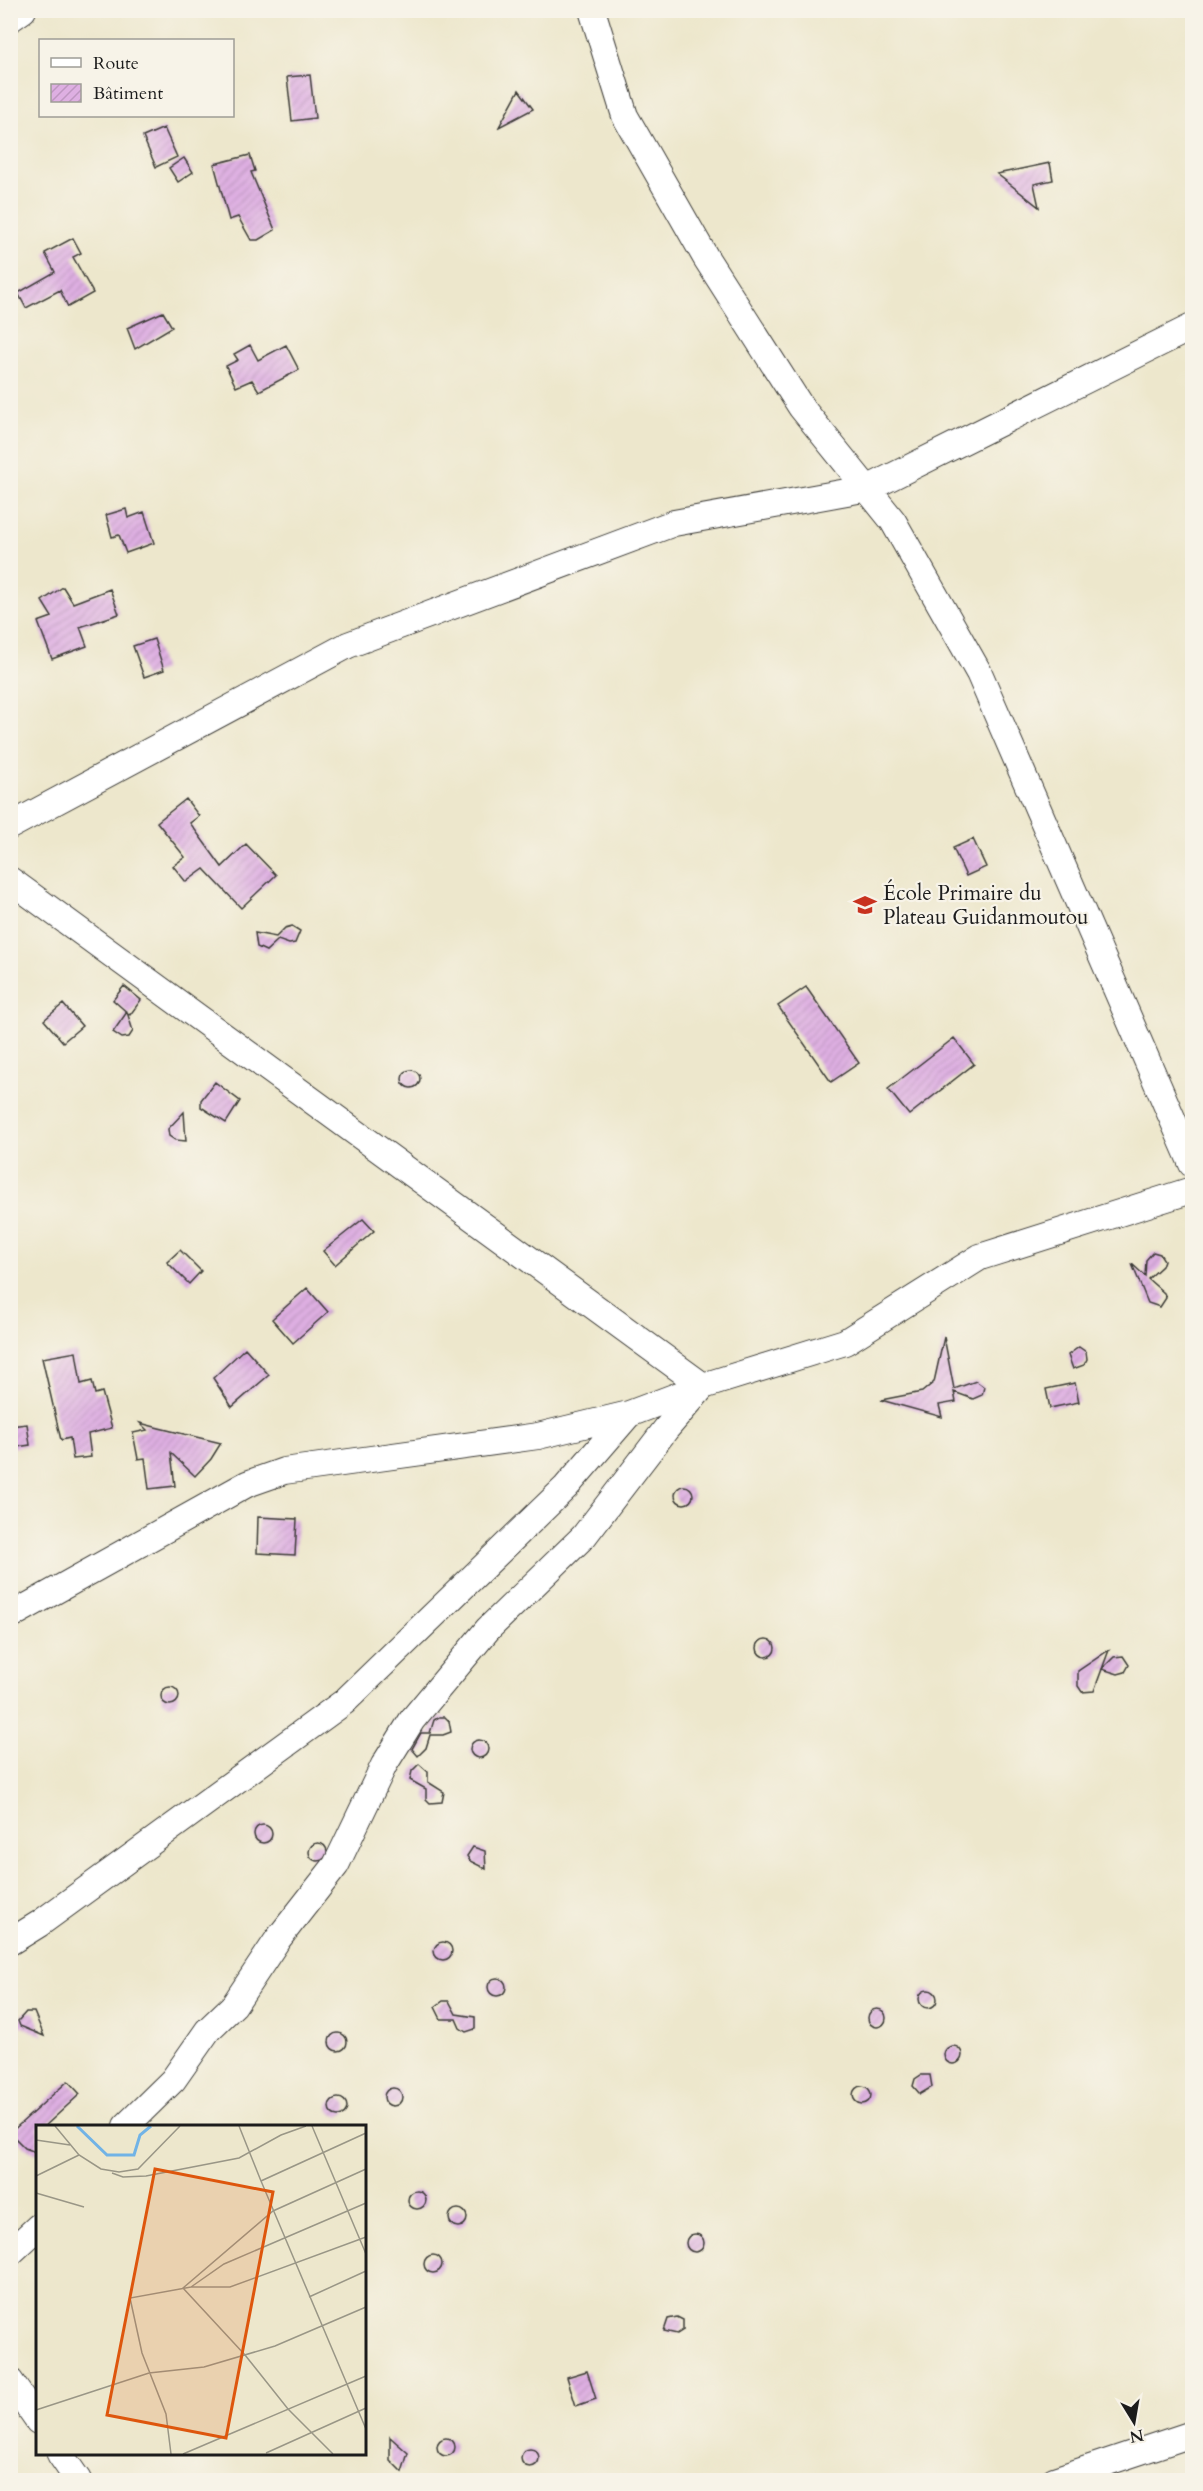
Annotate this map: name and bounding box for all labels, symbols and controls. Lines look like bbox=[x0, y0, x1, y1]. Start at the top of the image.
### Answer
legend bbox=[39, 39, 234, 117]
text: Route bbox=[93, 51, 139, 76]
text: Bâtiment bbox=[93, 81, 163, 106]
place label: École Primaire du Plateau Guidanmoutou bbox=[883, 879, 1089, 932]
school or university icon: École Primaire du Plateau Guidanmoutou bbox=[852, 892, 878, 918]
inset map bbox=[36, 2125, 366, 2455]
north arrow bbox=[1104, 2392, 1164, 2452]
text: N bbox=[1128, 2424, 1146, 2448]

